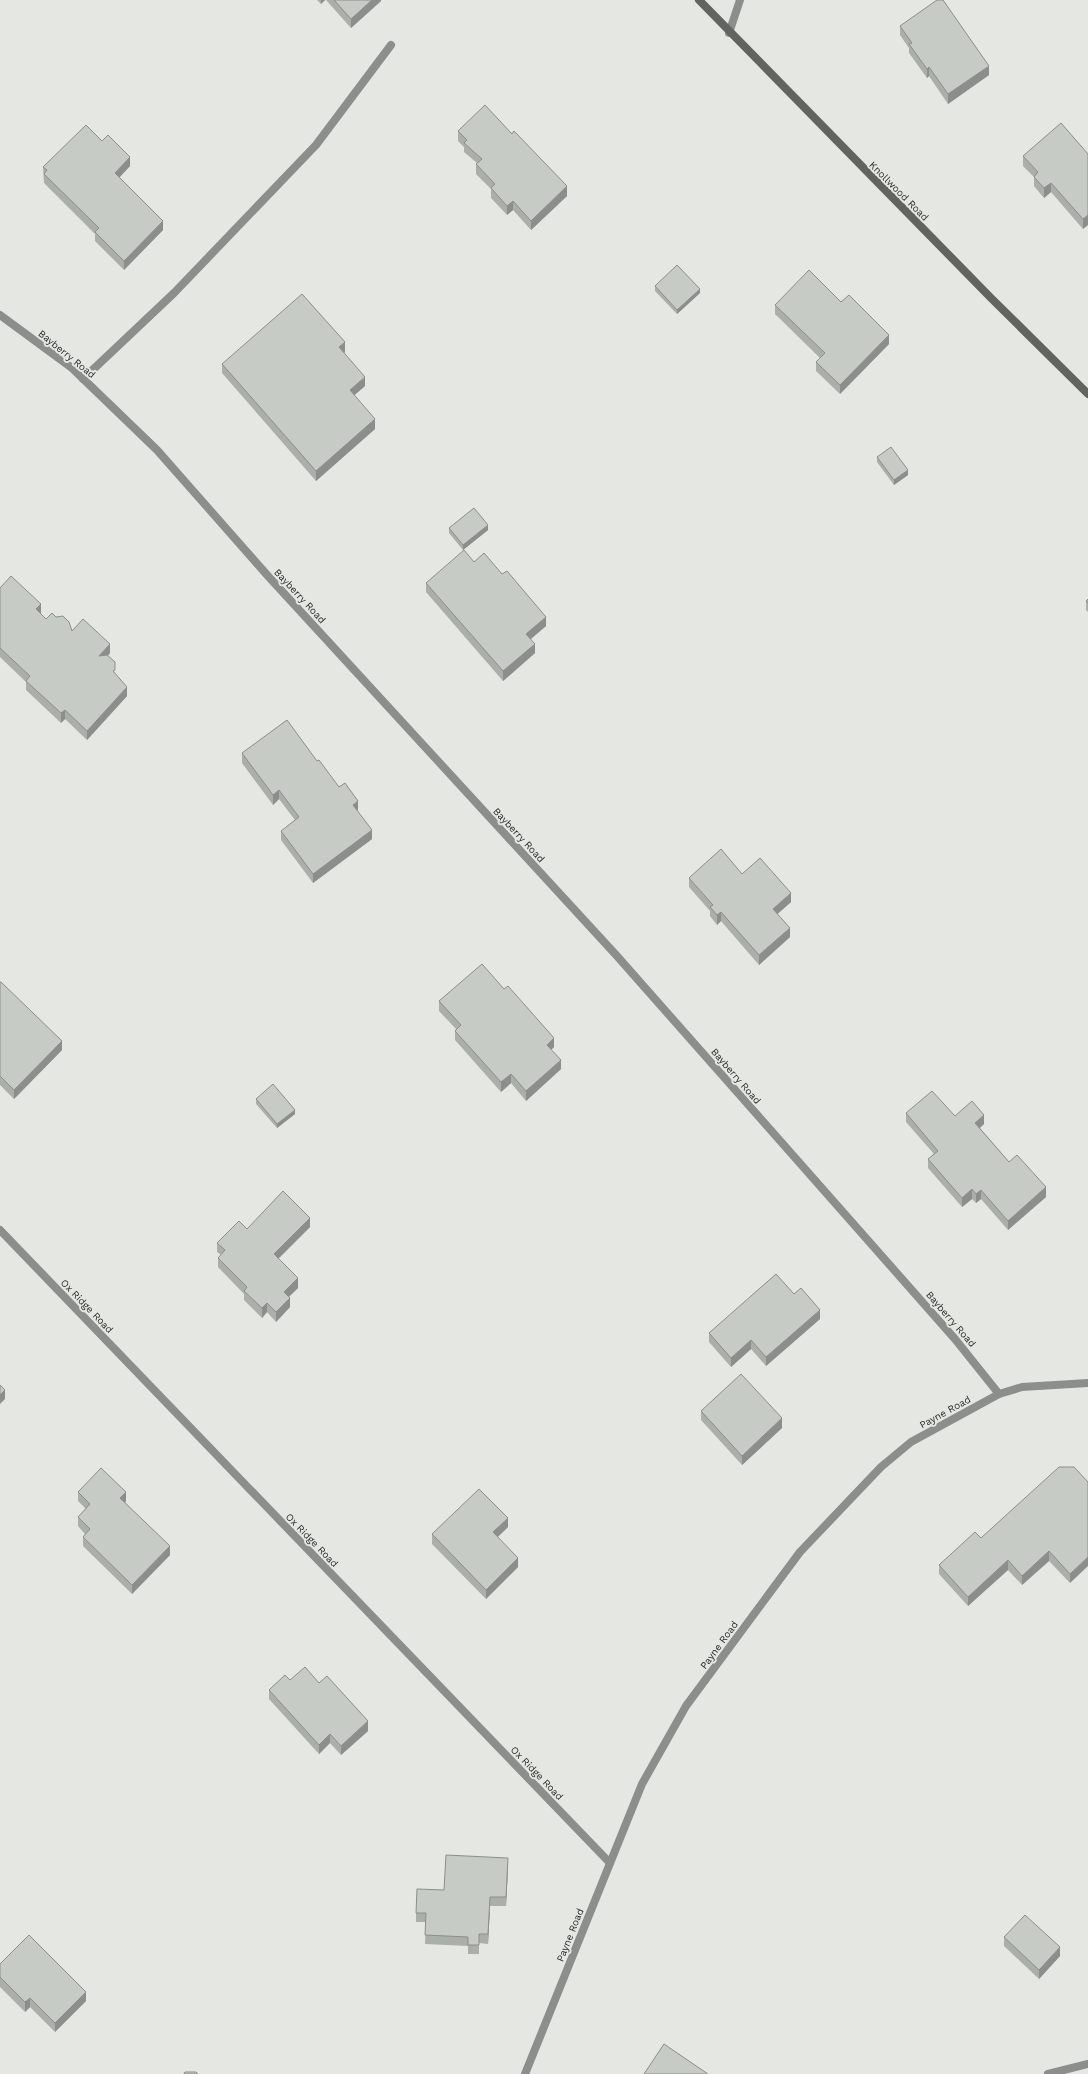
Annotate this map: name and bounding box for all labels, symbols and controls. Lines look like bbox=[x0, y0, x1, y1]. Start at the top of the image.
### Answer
street label: Knollwood Road bbox=[867, 159, 931, 223]
street label: Bayberry Road bbox=[36, 328, 98, 380]
street label: Bayberry Road bbox=[272, 567, 328, 625]
street label: Bayberry Road bbox=[491, 806, 547, 864]
street label: Bayberry Road bbox=[709, 1046, 763, 1106]
street label: Ox Ridge Road bbox=[59, 1277, 115, 1335]
street label: Bayberry Road bbox=[924, 1289, 978, 1349]
street label: Payne Road bbox=[918, 1394, 972, 1430]
street label: Ox Ridge Road bbox=[284, 1511, 340, 1569]
street label: Payne Road bbox=[698, 1619, 740, 1671]
street label: Ox Ridge Road bbox=[509, 1744, 565, 1802]
street label: Payne Road bbox=[554, 1907, 586, 1963]

